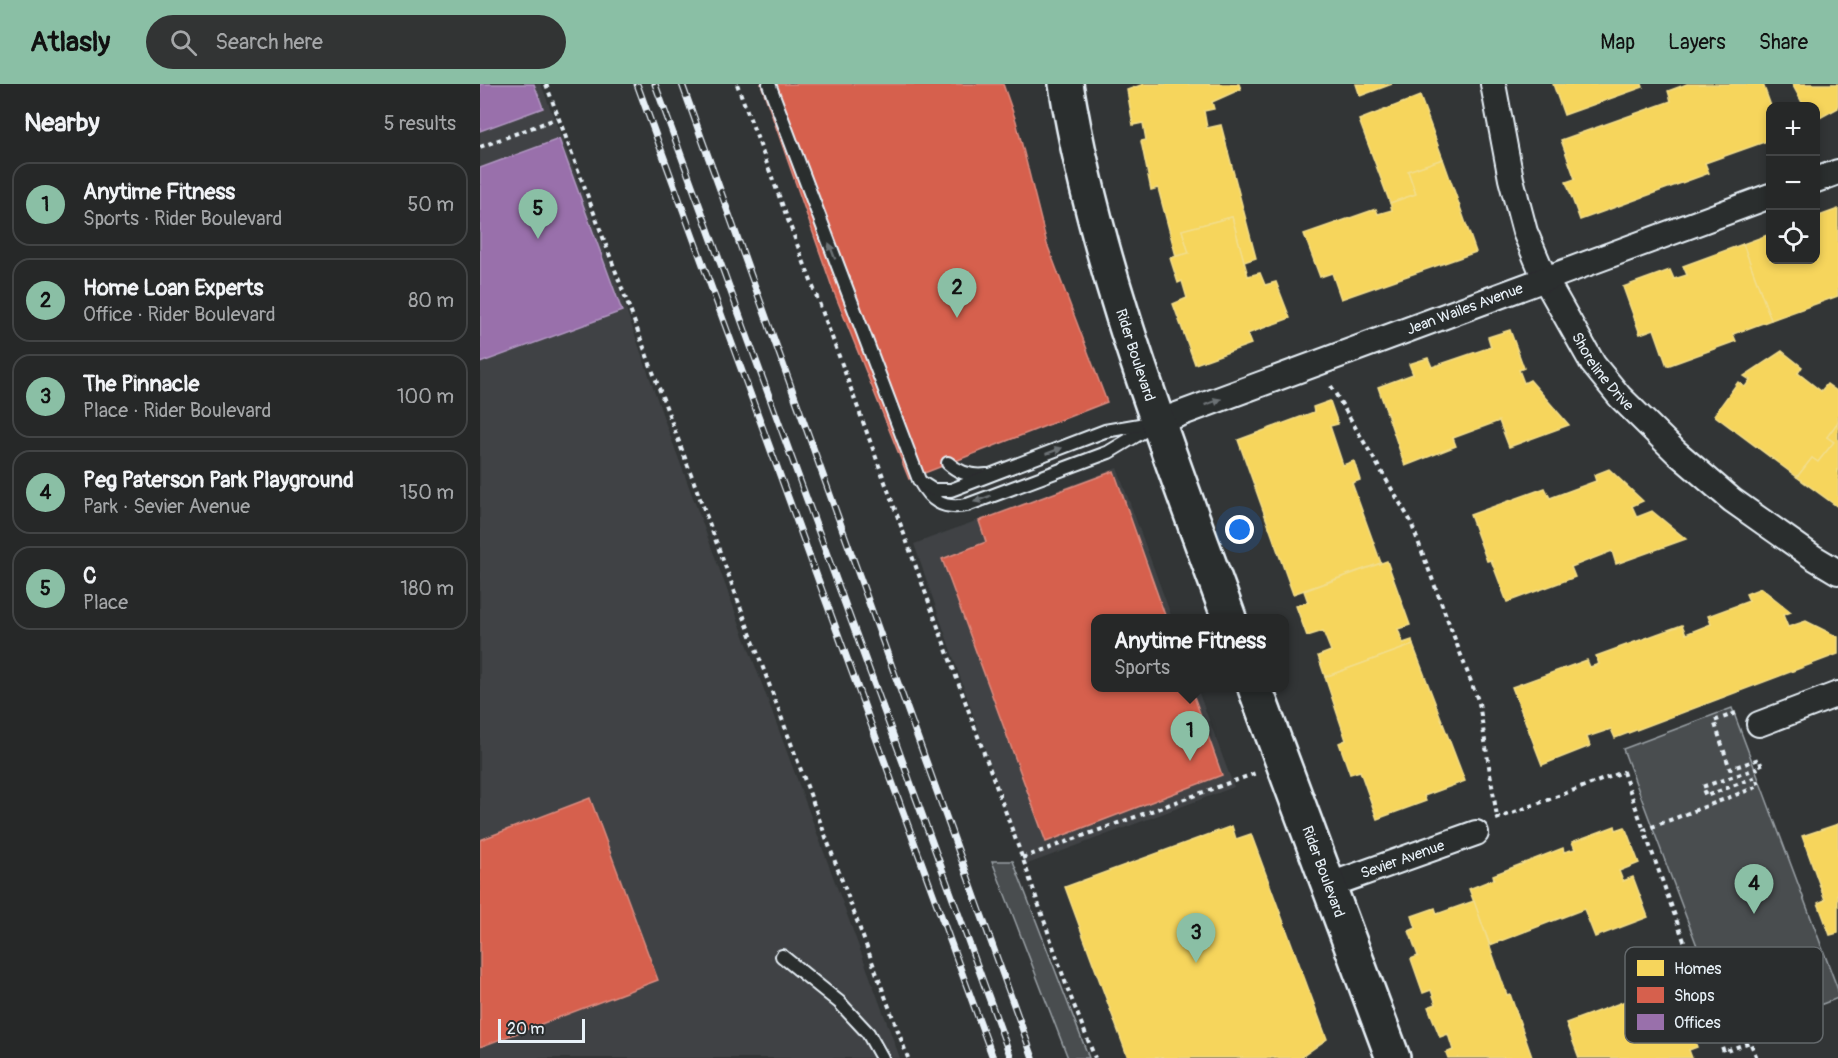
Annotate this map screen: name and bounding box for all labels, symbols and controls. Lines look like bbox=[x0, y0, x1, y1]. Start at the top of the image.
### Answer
search box bbox=[146, 15, 566, 69]
text: Atlasly bbox=[30, 25, 110, 60]
icon: search bbox=[167, 26, 200, 59]
text: Search here bbox=[215, 28, 323, 56]
text: Map bbox=[1600, 29, 1635, 56]
text: Layers bbox=[1668, 29, 1726, 56]
text: Share bbox=[1759, 29, 1808, 56]
map controls bbox=[1766, 102, 1820, 264]
button: + bbox=[1766, 102, 1820, 156]
text: Nearby bbox=[24, 107, 100, 139]
text: 5 results bbox=[384, 111, 456, 136]
button: − bbox=[1766, 156, 1820, 210]
text: Anytime Fitness bbox=[83, 178, 235, 206]
pin: 5 bbox=[518, 190, 558, 239]
text: 1 bbox=[42, 192, 49, 217]
text: 50 m bbox=[407, 192, 454, 217]
text: Sports · Rider Boulevard bbox=[83, 206, 282, 231]
button: locate bbox=[1766, 210, 1820, 264]
one-way arrow bbox=[827, 242, 836, 260]
pin: 2 bbox=[938, 268, 976, 318]
text: Home Loan Experts bbox=[83, 274, 263, 302]
street label: Jean Wailes Avenue bbox=[1404, 278, 1526, 339]
text: 2 bbox=[40, 288, 51, 313]
text: 80 m bbox=[408, 288, 454, 313]
text: Office · Rider Boulevard bbox=[83, 302, 276, 327]
street label: Rider Boulevard bbox=[1112, 306, 1160, 404]
street label: Shoreline Drive bbox=[1567, 329, 1638, 415]
text: The Pinnacle bbox=[83, 370, 199, 398]
text: 3 bbox=[40, 384, 51, 409]
text: 100 m bbox=[397, 384, 454, 409]
one-way arrow bbox=[1204, 397, 1222, 406]
text: Place · Rider Boulevard bbox=[83, 398, 271, 423]
one-way arrow bbox=[1045, 445, 1063, 455]
text: Peg Paterson Park Playground bbox=[83, 466, 354, 494]
text: 4 bbox=[40, 480, 51, 505]
text: 150 m bbox=[400, 480, 454, 505]
text: Park · Sevier Avenue bbox=[83, 494, 250, 519]
one-way arrow bbox=[972, 495, 990, 505]
your location bbox=[1225, 515, 1254, 544]
text: C bbox=[83, 562, 97, 590]
text: 5 bbox=[40, 576, 51, 601]
text: 180 m bbox=[400, 576, 454, 601]
text: Place bbox=[83, 590, 128, 615]
popup bbox=[1091, 614, 1289, 692]
text: Anytime Fitness bbox=[1114, 627, 1266, 655]
text: Sports bbox=[1114, 655, 1170, 680]
pin: 1 bbox=[1170, 712, 1210, 761]
street label: Rider Boulevard bbox=[1298, 823, 1349, 920]
street label: Sevier Avenue bbox=[1358, 835, 1447, 883]
pin: 4 bbox=[1734, 864, 1774, 914]
pin: 3 bbox=[1176, 914, 1216, 963]
legend bbox=[1625, 947, 1823, 1043]
text: Homes bbox=[1674, 959, 1722, 979]
text: Shops bbox=[1674, 986, 1714, 1006]
text: Offices bbox=[1674, 1013, 1721, 1033]
scale bar bbox=[498, 1016, 585, 1044]
text: 20 m bbox=[507, 1019, 545, 1039]

